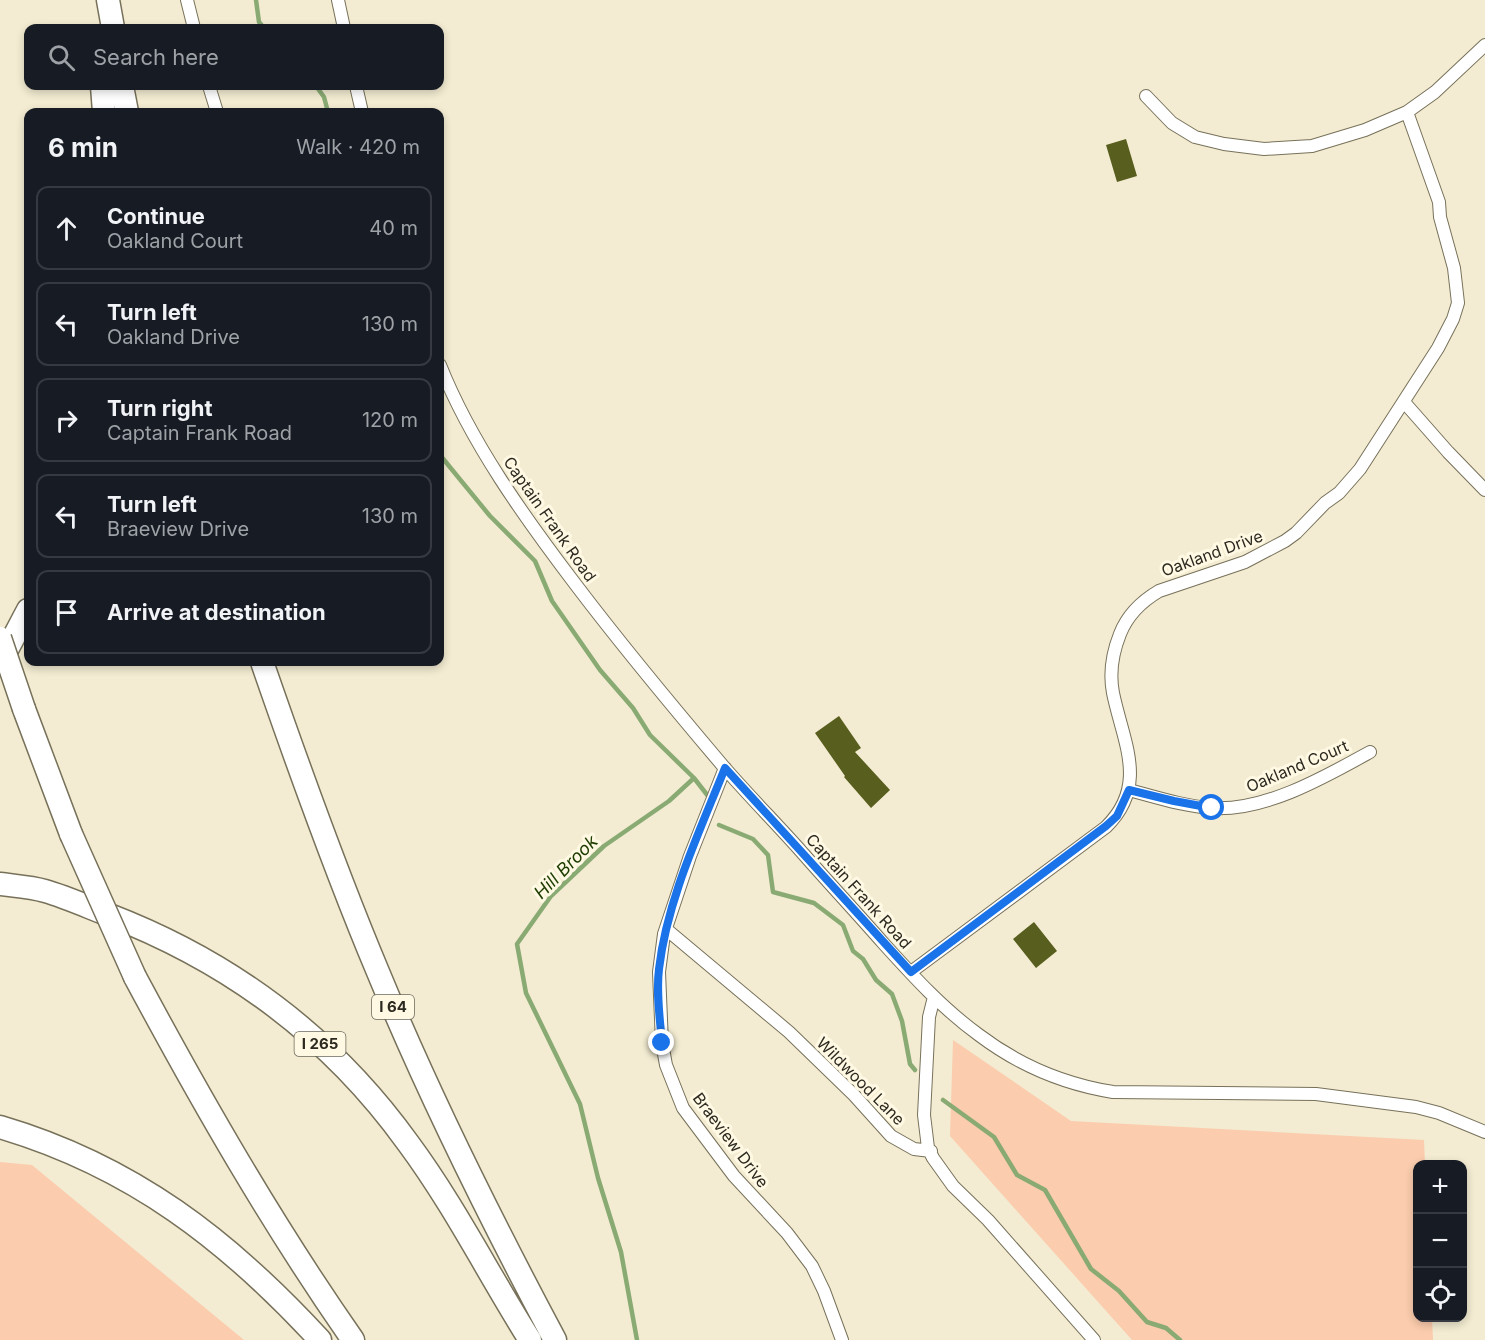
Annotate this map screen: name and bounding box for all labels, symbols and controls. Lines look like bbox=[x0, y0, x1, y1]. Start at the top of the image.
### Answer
search box bbox=[24, 24, 444, 90]
icon: search bbox=[45, 41, 78, 74]
text: Search here bbox=[93, 44, 219, 70]
text: 6 min bbox=[48, 132, 118, 163]
text: Walk · 420 m bbox=[296, 135, 420, 159]
text: Continue bbox=[107, 203, 205, 229]
icon: ahead bbox=[50, 212, 83, 245]
text: 40 m bbox=[369, 216, 418, 240]
text: Oakland Court bbox=[107, 229, 243, 253]
text: Turn left bbox=[107, 299, 197, 325]
icon: left bbox=[50, 308, 83, 341]
text: 130 m bbox=[362, 312, 418, 336]
text: Oakland Drive bbox=[107, 325, 240, 349]
text: Turn right bbox=[107, 395, 213, 421]
icon: right bbox=[50, 404, 83, 437]
text: 120 m bbox=[362, 408, 418, 432]
text: Captain Frank Road bbox=[107, 421, 292, 445]
street label: Captain Frank Road bbox=[499, 453, 601, 585]
text: Turn left bbox=[107, 491, 197, 517]
icon: left bbox=[50, 500, 83, 533]
text: 130 m bbox=[362, 504, 418, 528]
text: Braeview Drive bbox=[107, 517, 249, 541]
street label: Oakland Drive bbox=[1159, 525, 1265, 581]
icon: arrive bbox=[50, 596, 83, 629]
text: Arrive at destination bbox=[107, 599, 326, 625]
street label: Oakland Court bbox=[1243, 736, 1351, 796]
route start bbox=[1198, 794, 1224, 820]
street label: Captain Frank Road bbox=[802, 829, 916, 953]
water label: Hill Brook bbox=[529, 830, 603, 903]
road number: I 64 bbox=[372, 995, 414, 1019]
route end bbox=[648, 1029, 674, 1055]
road number: I 265 bbox=[294, 1032, 346, 1056]
street label: Wildwood Lane bbox=[813, 1033, 909, 1129]
street label: Braeview Drive bbox=[689, 1089, 773, 1191]
map controls bbox=[1413, 1160, 1467, 1322]
button: + bbox=[1413, 1160, 1467, 1214]
button: − bbox=[1413, 1214, 1467, 1268]
button: locate bbox=[1413, 1268, 1467, 1322]

